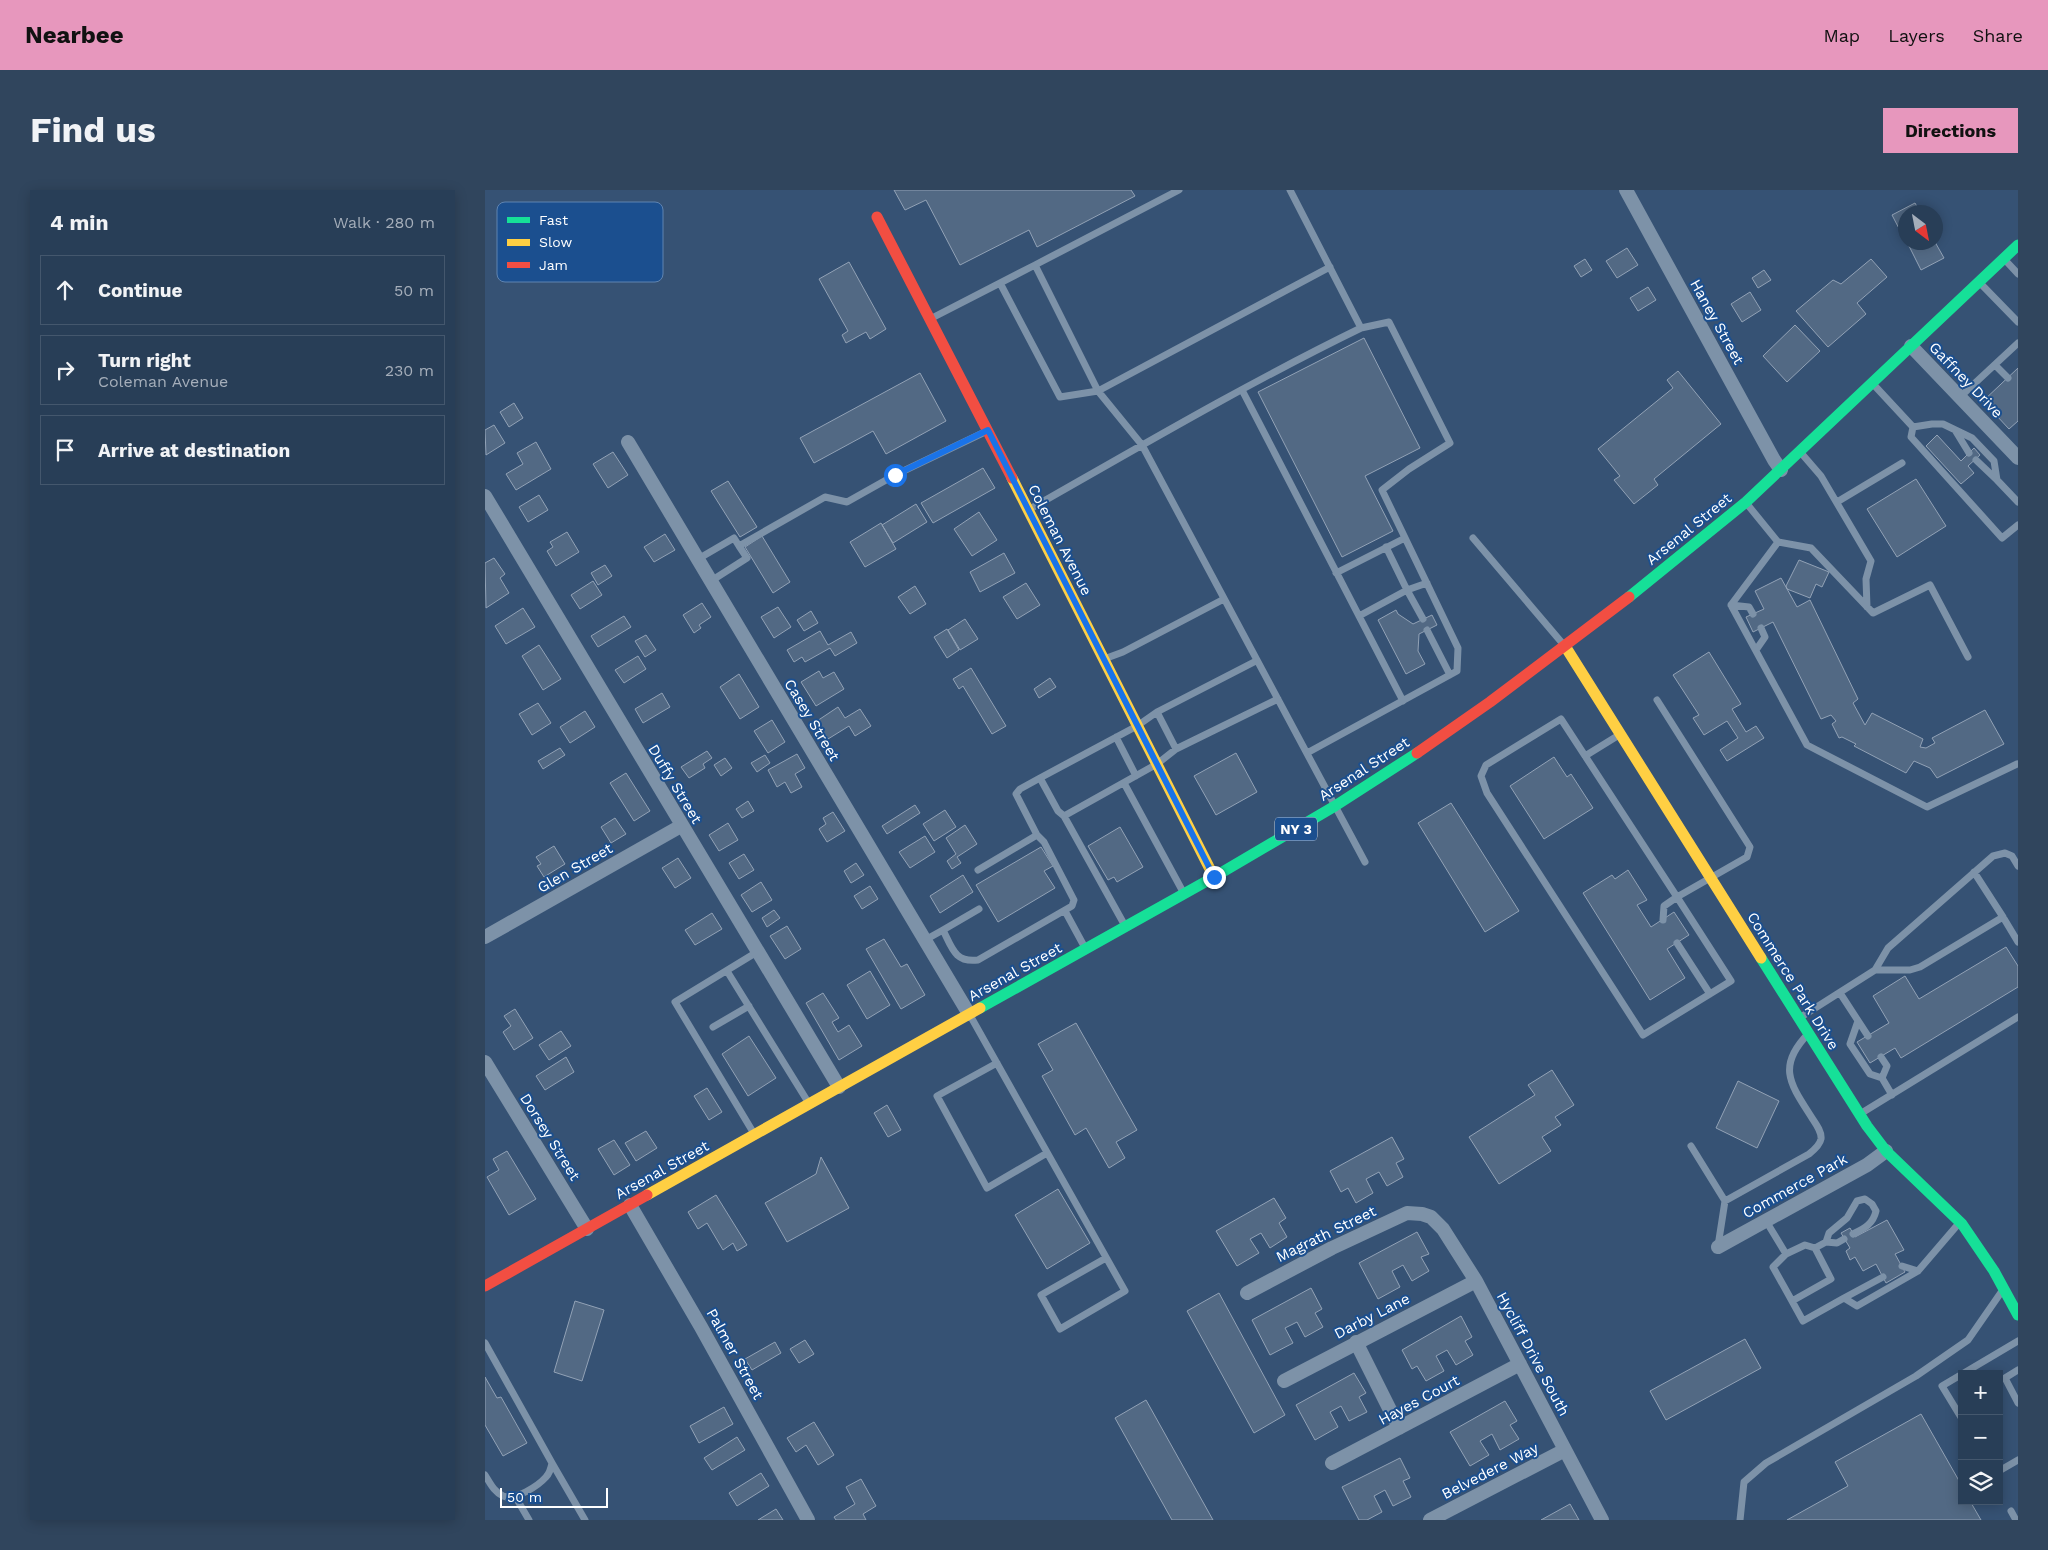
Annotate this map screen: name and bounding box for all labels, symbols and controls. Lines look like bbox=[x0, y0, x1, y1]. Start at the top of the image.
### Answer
text: Nearbee bbox=[25, 21, 124, 49]
text: Map bbox=[1823, 25, 1860, 46]
text: Layers bbox=[1888, 25, 1945, 46]
text: Share bbox=[1973, 25, 2023, 46]
button: Directions bbox=[1883, 108, 2018, 153]
text: Find us bbox=[30, 109, 156, 151]
legend bbox=[497, 202, 663, 282]
north arrow bbox=[1898, 205, 1943, 250]
text: 4 min bbox=[50, 210, 108, 235]
text: Fast bbox=[539, 212, 568, 228]
text: Walk · 280 m bbox=[333, 213, 435, 232]
text: Slow bbox=[539, 234, 572, 250]
text: Jam bbox=[539, 257, 568, 273]
icon: ahead bbox=[51, 276, 79, 304]
street label: Haney Street bbox=[1686, 276, 1748, 368]
text: Continue bbox=[98, 279, 182, 302]
text: 50 m bbox=[394, 281, 434, 300]
street label: Gaffney Drive bbox=[1925, 338, 2007, 422]
text: Turn right bbox=[98, 349, 191, 372]
icon: right bbox=[51, 356, 79, 384]
text: 230 m bbox=[385, 361, 434, 380]
text: Coleman Avenue bbox=[98, 372, 228, 391]
icon: arrive bbox=[51, 436, 79, 464]
text: Arrive at destination bbox=[98, 439, 290, 462]
route start bbox=[884, 464, 907, 487]
street label: Coleman Avenue bbox=[1024, 481, 1096, 599]
street label: Arsenal Street bbox=[1643, 489, 1736, 569]
street label: Casey Street bbox=[780, 676, 844, 765]
street label: Arsenal Street bbox=[1315, 733, 1413, 805]
street label: Duffy Street bbox=[644, 741, 706, 828]
road number: NY 3 bbox=[1275, 818, 1317, 840]
street label: Glen Street bbox=[534, 839, 616, 897]
route end bbox=[1203, 866, 1226, 889]
street label: Commerce Park Drive bbox=[1743, 909, 1843, 1053]
street label: Arsenal Street bbox=[965, 938, 1066, 1005]
street label: Dorsey Street bbox=[516, 1090, 584, 1185]
street label: Arsenal Street bbox=[612, 1136, 713, 1203]
street label: Commerce Park bbox=[1740, 1150, 1851, 1222]
street label: Magrath Street bbox=[1273, 1202, 1380, 1266]
street label: Darby Lane bbox=[1331, 1289, 1413, 1343]
street label: Hycliff Drive South bbox=[1493, 1289, 1573, 1419]
street label: Palmer Street bbox=[703, 1305, 768, 1403]
map controls bbox=[1958, 1370, 2003, 1505]
button: + bbox=[1958, 1370, 2003, 1415]
street label: Hayes Court bbox=[1376, 1371, 1463, 1429]
button: − bbox=[1958, 1415, 2003, 1460]
street label: Belvedere Way bbox=[1439, 1439, 1542, 1503]
button: layers bbox=[1958, 1460, 2003, 1505]
scale bar bbox=[500, 1485, 607, 1508]
text: 50 m bbox=[507, 1489, 542, 1505]

